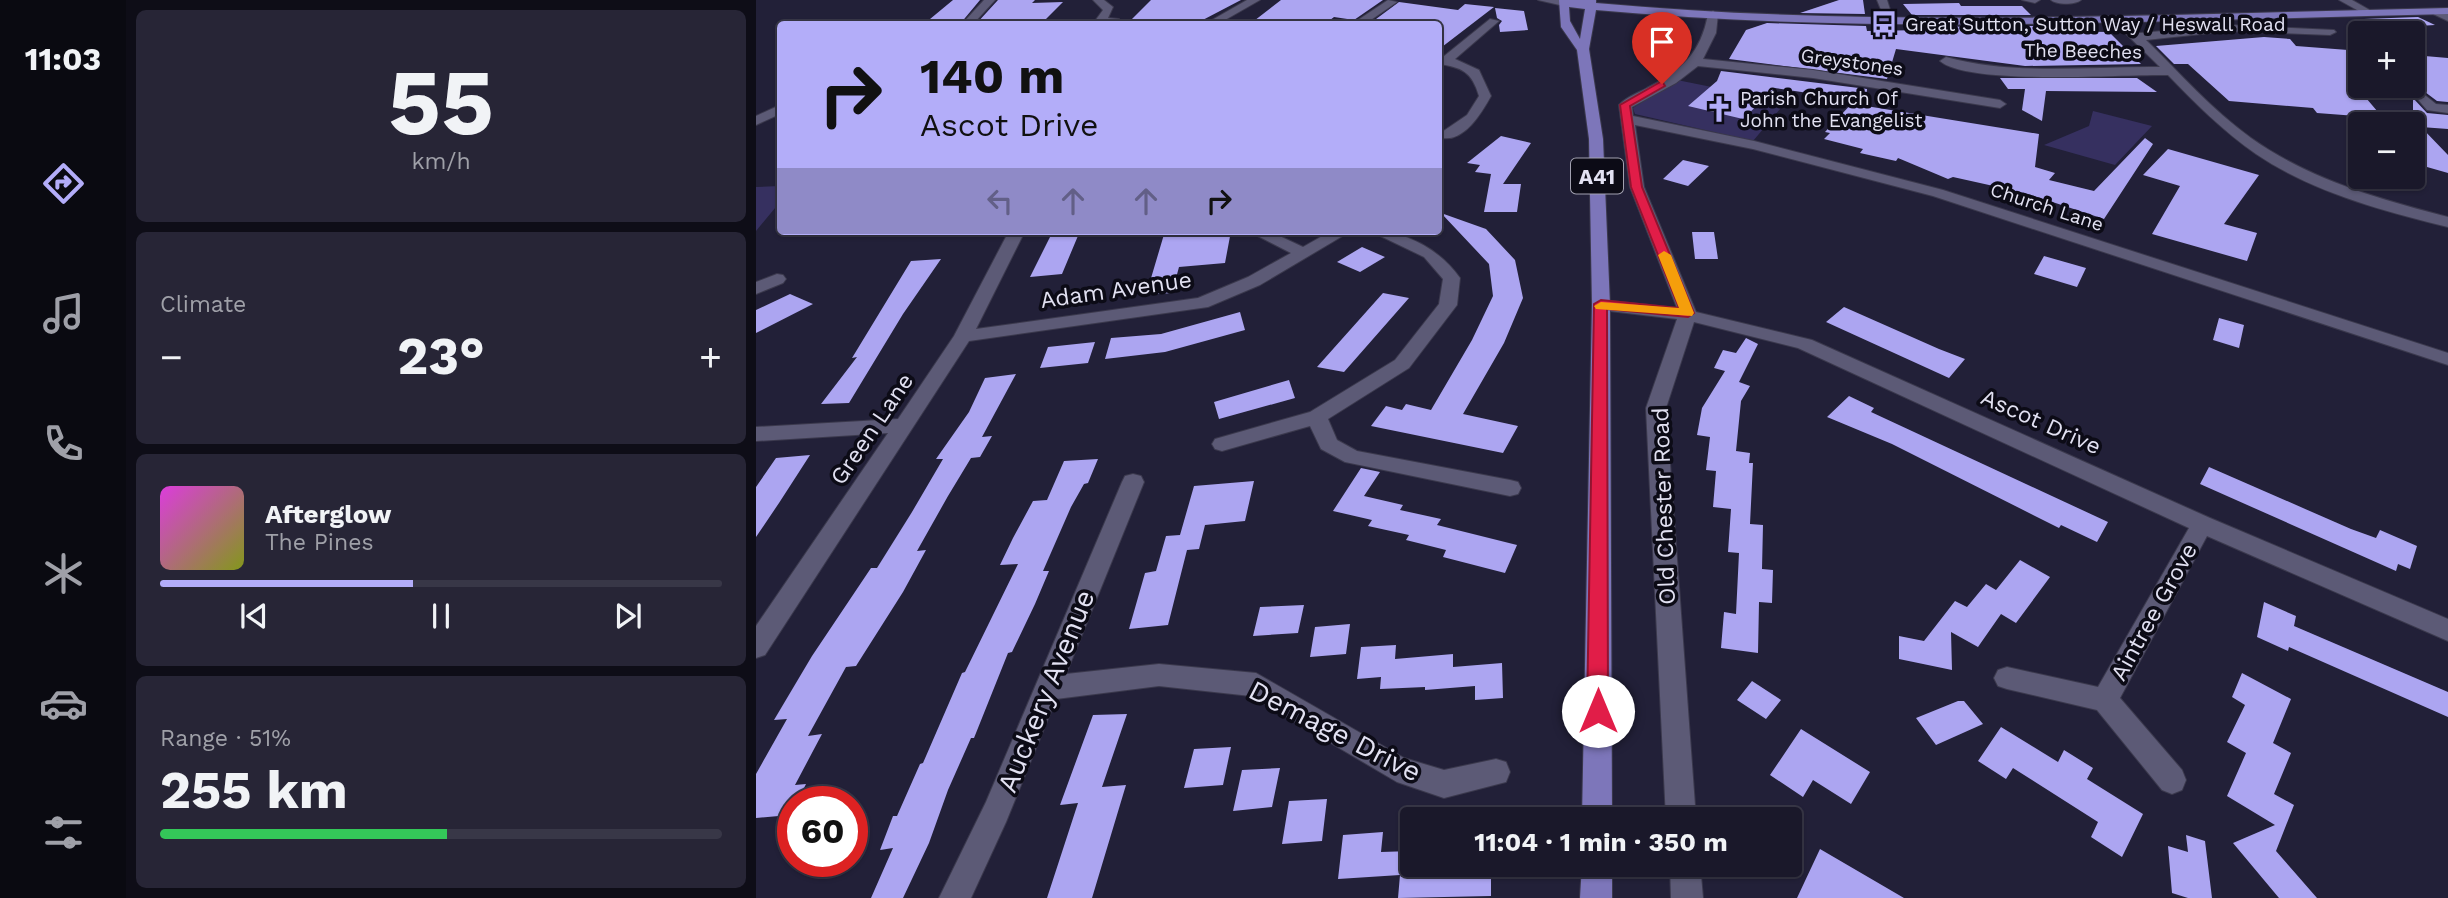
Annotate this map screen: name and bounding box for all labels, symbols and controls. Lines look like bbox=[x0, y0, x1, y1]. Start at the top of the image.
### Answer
bus stop icon: Great Sutton, Sutton Way / Heswall Road bbox=[1869, 9, 1899, 39]
pin bbox=[1632, 12.0, 1692, 84]
place label: Great Sutton, Sutton Way / Heswall Road bbox=[1905, 13, 2286, 36]
map controls bbox=[2348, 21, 2425, 189]
button: + bbox=[2348, 21, 2425, 98]
icon: arrive bbox=[1643, 23, 1681, 61]
street label: The Beeches bbox=[2024, 38, 2142, 64]
text: 11:03 bbox=[25, 40, 101, 78]
street label: Greystones bbox=[1799, 43, 1905, 81]
text: 140 m bbox=[920, 47, 1064, 105]
text: 55 bbox=[388, 49, 494, 156]
icon: right bbox=[805, 49, 896, 140]
place label: Parish Church Of John the Evangelist bbox=[1740, 87, 1922, 132]
church icon: Parish Church Of John the Evangelist bbox=[1704, 94, 1734, 124]
text: Ascot Drive bbox=[920, 106, 1099, 144]
button: − bbox=[2348, 112, 2425, 189]
text: km/h bbox=[411, 148, 471, 175]
road number: A41 bbox=[1571, 158, 1623, 194]
icon: directions bbox=[39, 159, 88, 208]
street label: Church Lane bbox=[1987, 178, 2107, 236]
icon: left bbox=[981, 182, 1019, 220]
icon: ahead bbox=[1054, 182, 1092, 220]
icon: ahead bbox=[1127, 182, 1165, 220]
icon: right bbox=[1200, 182, 1238, 220]
street label: Adam Avenue bbox=[1039, 266, 1193, 314]
icon: music bbox=[39, 289, 88, 338]
text: Climate bbox=[160, 291, 246, 318]
text: 23° bbox=[397, 326, 485, 387]
text: − bbox=[160, 335, 183, 379]
text: + bbox=[699, 335, 722, 379]
street label: Green Lane bbox=[825, 368, 919, 490]
street label: Ascot Drive bbox=[1977, 384, 2105, 460]
street label: Old Chester Road bbox=[1647, 407, 1681, 605]
icon: phone bbox=[39, 419, 88, 468]
text: Afterglow bbox=[265, 499, 391, 529]
text: The Pines bbox=[265, 529, 374, 556]
street label: Aintree Grove bbox=[2105, 538, 2203, 686]
icon: climate bbox=[39, 549, 88, 598]
street label: Auckery Avenue bbox=[990, 585, 1102, 797]
icon: previous bbox=[235, 597, 273, 635]
icon: pause bbox=[422, 597, 460, 635]
icon: next bbox=[609, 597, 647, 635]
street label: Demage Drive bbox=[1243, 673, 1427, 789]
position arrow bbox=[1561, 674, 1635, 748]
icon: car bbox=[39, 679, 88, 728]
text: Range · 51% bbox=[160, 725, 291, 752]
text: 255 km bbox=[160, 760, 348, 821]
speed limit sign: 60 bbox=[777, 786, 868, 877]
icon: filters bbox=[39, 808, 88, 857]
text: 11:04 · 1 min · 350 m bbox=[1474, 827, 1728, 857]

